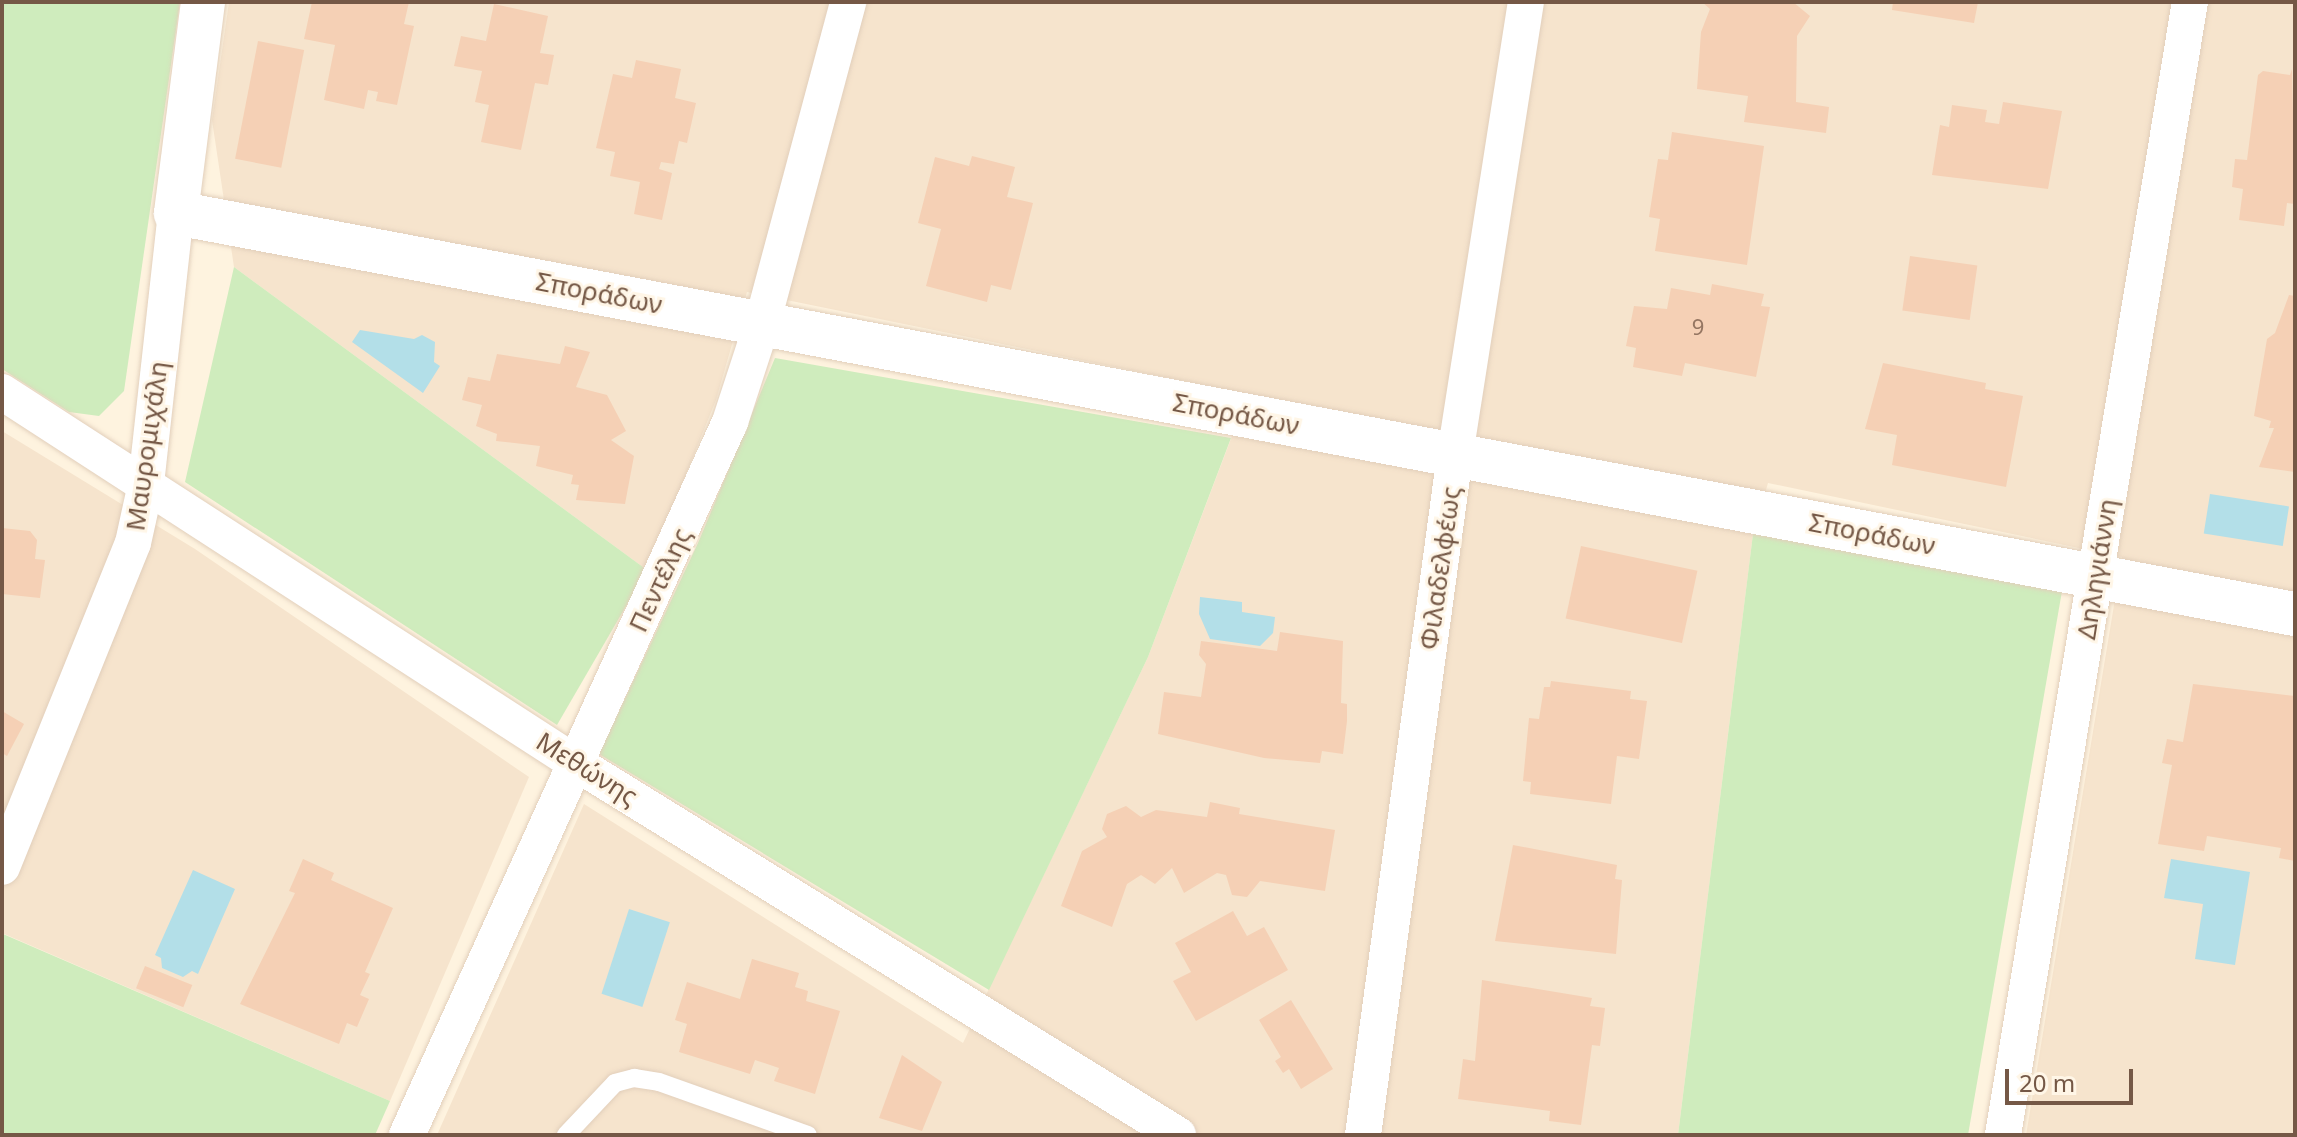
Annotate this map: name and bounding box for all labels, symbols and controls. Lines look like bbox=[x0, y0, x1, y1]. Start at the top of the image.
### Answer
street label: Σποράδων bbox=[533, 265, 665, 321]
house number: 9 bbox=[1692, 314, 1704, 340]
street label: Μαυρομιχάλη bbox=[120, 359, 174, 533]
street label: Σποράδων bbox=[1170, 386, 1302, 442]
street label: Φιλαδελφέως bbox=[1413, 484, 1467, 652]
street label: Δηληγιάννη bbox=[2070, 497, 2124, 641]
street label: Σποράδων bbox=[1806, 506, 1938, 562]
street label: Πεντέλης bbox=[622, 523, 698, 637]
street label: Μεθώνης bbox=[531, 726, 643, 812]
scale bar bbox=[2009, 1053, 2137, 1103]
text: 20 m bbox=[2019, 1066, 2075, 1099]

